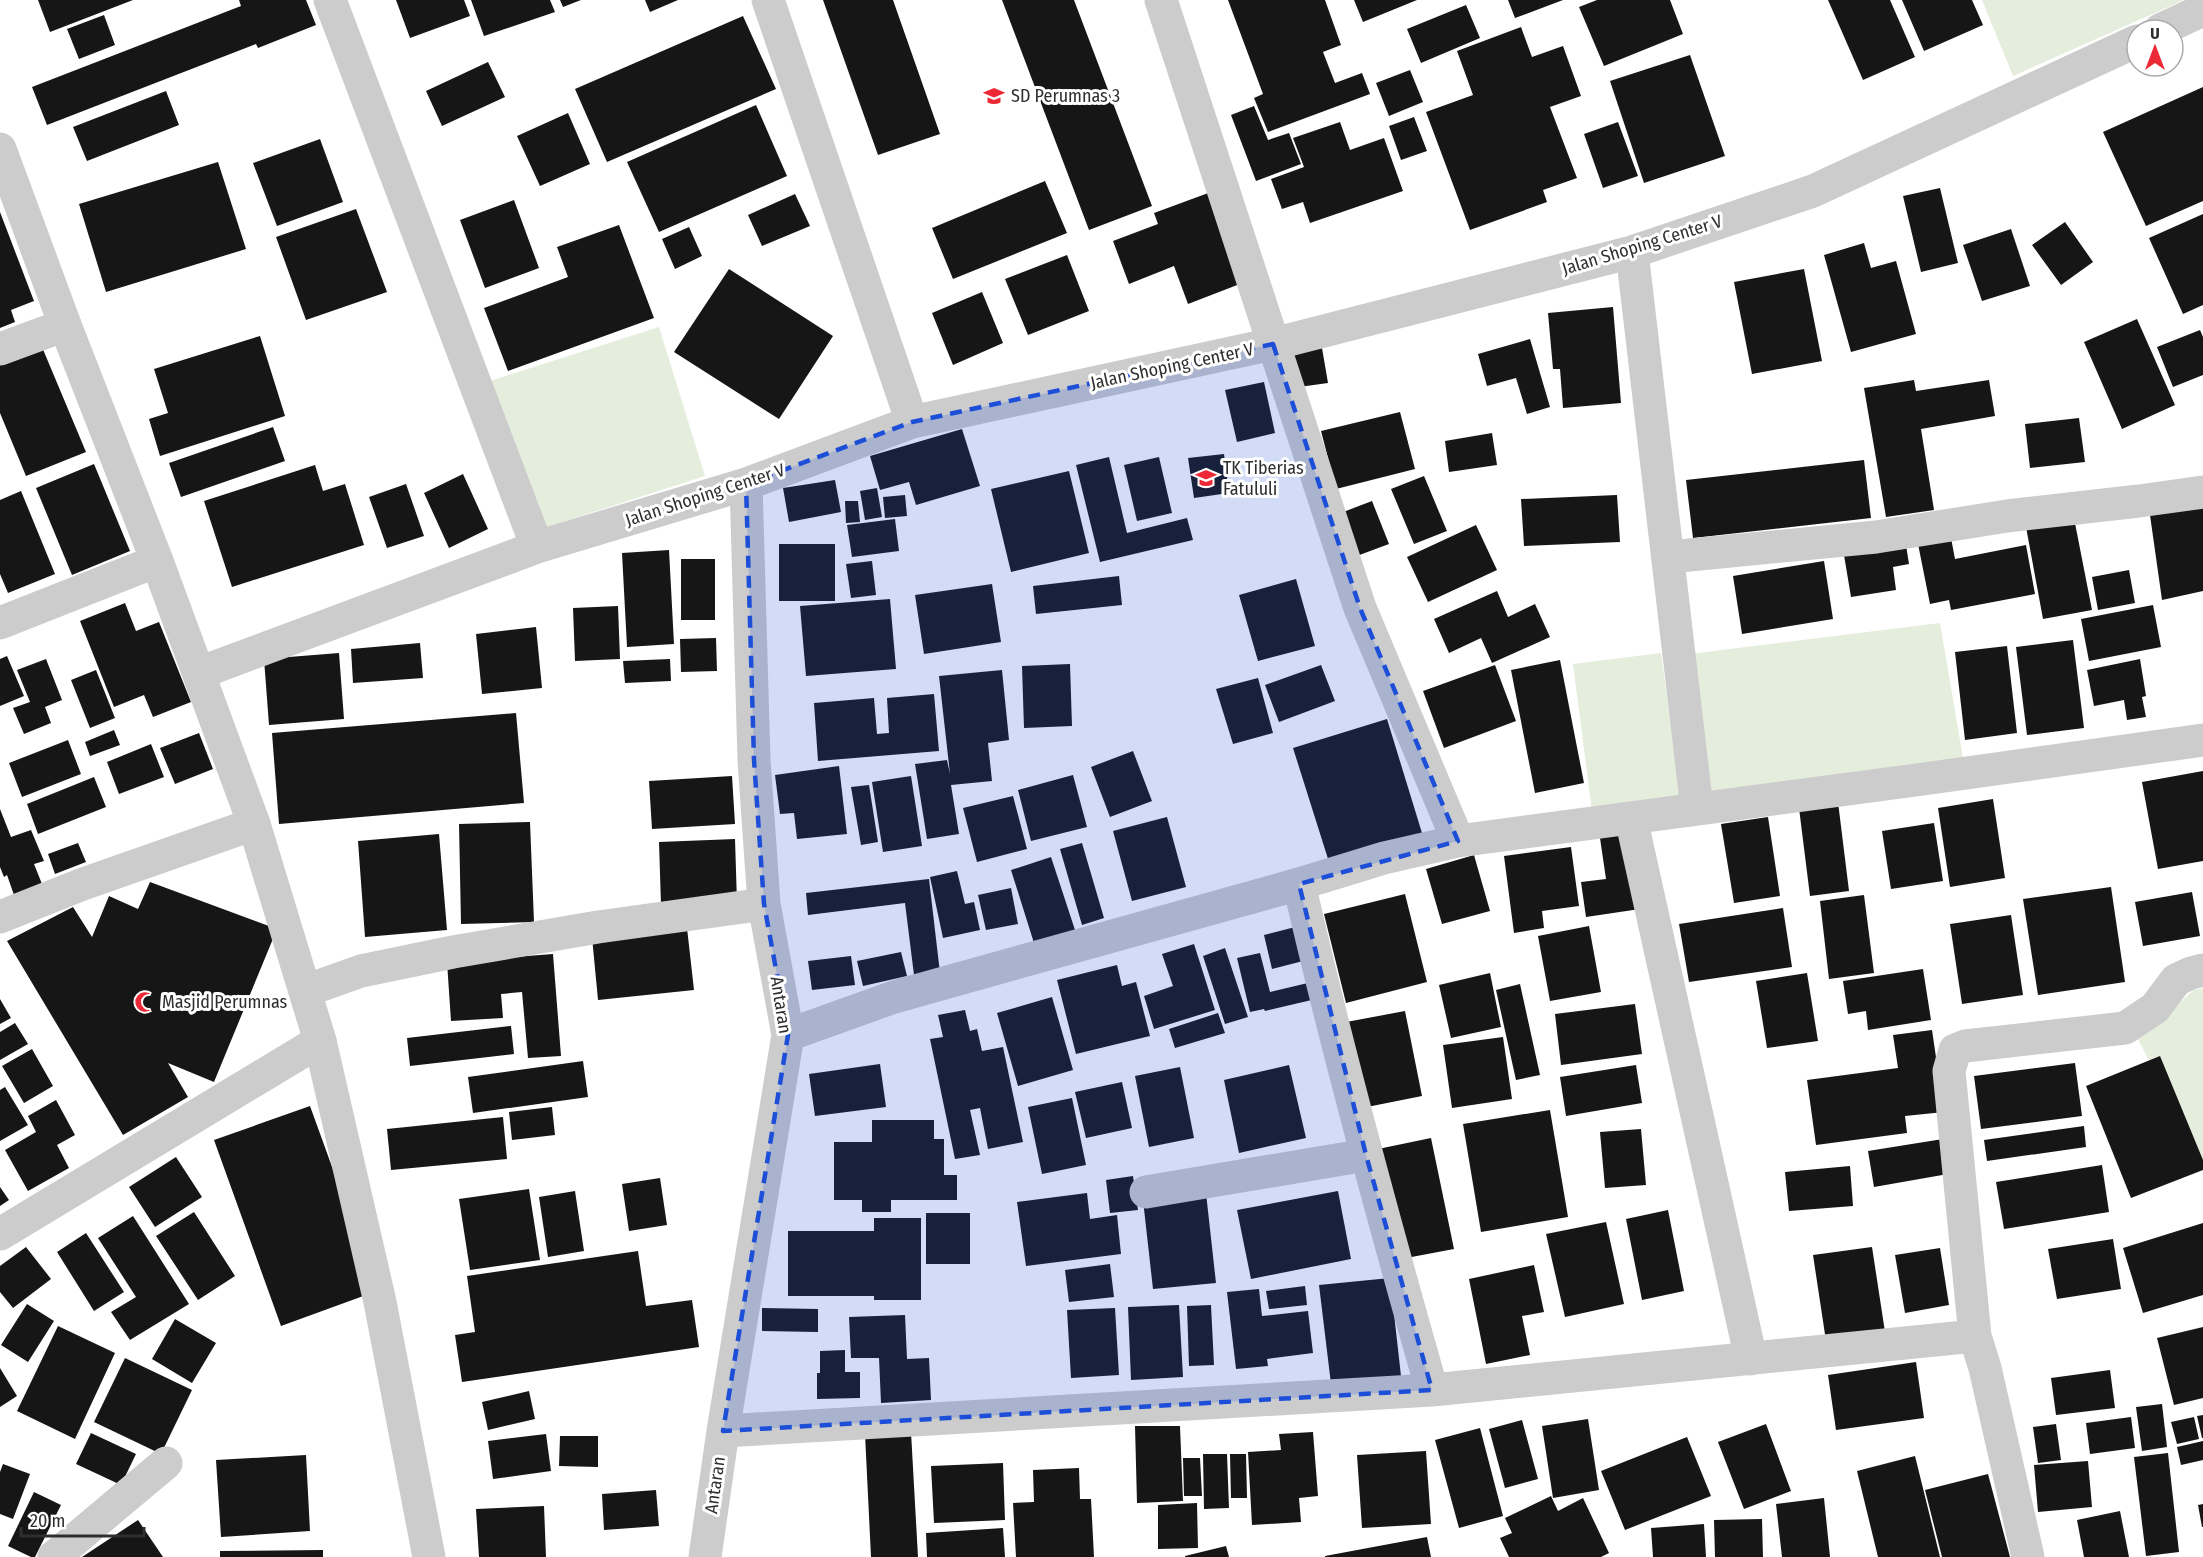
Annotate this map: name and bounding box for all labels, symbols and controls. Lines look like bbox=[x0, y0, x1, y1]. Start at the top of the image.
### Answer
north arrow bbox=[2125, 18, 2185, 78]
text: U bbox=[2150, 24, 2160, 43]
school or university icon: SD Perumnas 3 bbox=[982, 84, 1006, 108]
place label: SD Perumnas 3 bbox=[1011, 85, 1120, 107]
street label: Jalan Shoping Center V bbox=[1559, 210, 1726, 280]
street label: Jalan Shoping Center V bbox=[1088, 338, 1256, 394]
place label: TK Tiberias Fatululi bbox=[1223, 457, 1304, 500]
street label: Jalan Shoping Center V bbox=[623, 459, 788, 531]
school or university icon: TK Tiberias Fatululi bbox=[1194, 466, 1218, 490]
street label: Antaran bbox=[766, 975, 796, 1035]
mosque icon: Masjid Perumnas bbox=[133, 990, 157, 1014]
place label: Masjid Perumnas bbox=[162, 991, 288, 1013]
street label: Antaran bbox=[700, 1455, 730, 1515]
scale bar bbox=[21, 1500, 144, 1538]
text: 20 m bbox=[30, 1510, 65, 1532]

